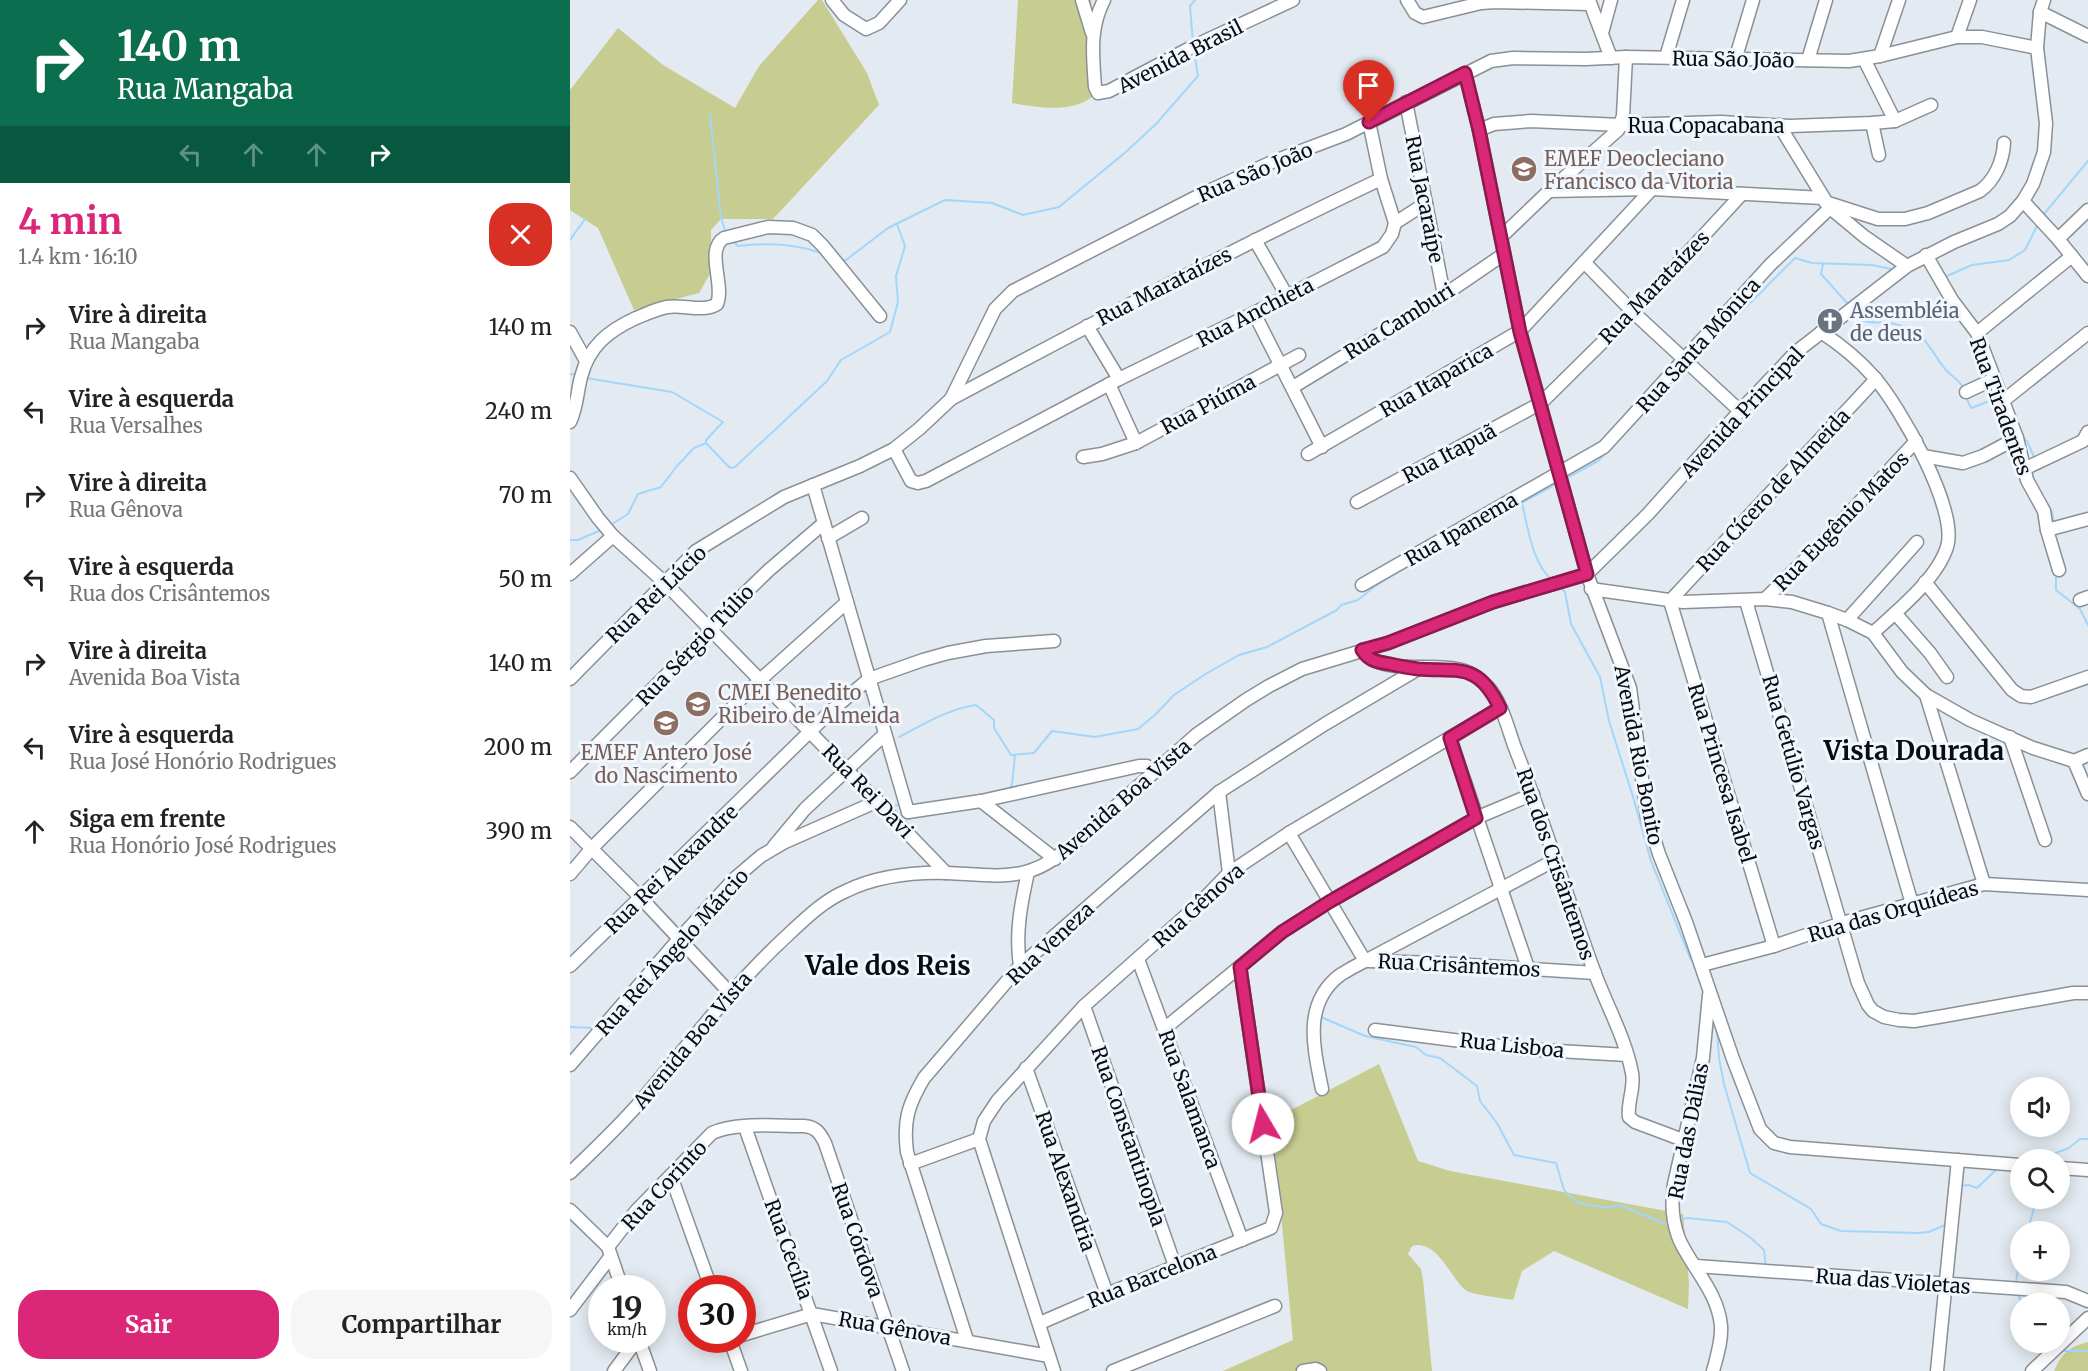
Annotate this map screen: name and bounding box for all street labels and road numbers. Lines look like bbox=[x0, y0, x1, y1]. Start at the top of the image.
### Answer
street label: Avenida Brasil bbox=[1112, 14, 1247, 99]
street label: Rua São João bbox=[1672, 45, 1795, 73]
street label: Rua Copacabana bbox=[1627, 113, 1785, 138]
street label: Rua Jacaraípe bbox=[1400, 133, 1450, 265]
street label: Rua São João bbox=[1194, 136, 1317, 207]
street label: Rua Marataízes bbox=[1594, 225, 1714, 349]
street label: Rua Marataízes bbox=[1092, 241, 1236, 331]
street label: Rua Anchieta bbox=[1192, 272, 1318, 352]
street label: Rua Santa Mônica bbox=[1631, 272, 1765, 418]
street label: Rua Camburi bbox=[1339, 277, 1459, 365]
street label: Rua Tiradentes bbox=[1964, 334, 2038, 478]
street label: Rua Itaparica bbox=[1375, 337, 1497, 422]
street label: Avenida Principal bbox=[1674, 342, 1809, 483]
street label: Rua Piúma bbox=[1156, 368, 1260, 439]
street label: Rua Cícero de Almeida bbox=[1691, 403, 1855, 577]
street label: Rua Itapuã bbox=[1398, 418, 1500, 488]
street label: Rua Eugênio Matos bbox=[1768, 446, 1914, 596]
street label: Rua Ipanema bbox=[1400, 487, 1522, 571]
street label: Rua Rei Lúcio bbox=[601, 540, 712, 648]
street label: Rua Sérgio Túlio bbox=[631, 579, 759, 711]
street label: Avenida Rio Bonito bbox=[1609, 662, 1669, 847]
street label: Rua Getúlio Vargas bbox=[1757, 672, 1831, 852]
street label: Rua Princesa Isabel bbox=[1683, 680, 1761, 866]
street label: Avenida Boa Vista bbox=[1049, 733, 1196, 865]
street label: Rua Rei Davi bbox=[817, 739, 919, 843]
street label: Rua dos Crisântemos bbox=[1511, 765, 1601, 963]
street label: Rua Rei Alexandre bbox=[599, 799, 743, 939]
street label: Rua Gênova bbox=[1147, 857, 1249, 952]
street label: Rua Rei Ângelo Márcio bbox=[590, 862, 754, 1041]
street label: Rua das Orquídeas bbox=[1805, 875, 1981, 947]
street label: Rua Veneza bbox=[1001, 896, 1099, 990]
street label: Rua Crisântemos bbox=[1377, 948, 1541, 982]
street label: Avenida Boa Vista bbox=[627, 966, 757, 1114]
street label: Rua Salamanca bbox=[1153, 1026, 1227, 1172]
street label: Rua Lisboa bbox=[1458, 1027, 1566, 1063]
street label: Rua Constantinopla bbox=[1086, 1042, 1172, 1230]
street label: Rua das Dálias bbox=[1663, 1061, 1713, 1201]
street label: Rua Alexandria bbox=[1030, 1107, 1102, 1255]
street label: Rua Corinto bbox=[616, 1135, 712, 1235]
street label: Rua Córdova bbox=[827, 1179, 889, 1301]
street label: Rua Cecília bbox=[759, 1195, 819, 1303]
street label: Rua Barcelona bbox=[1084, 1239, 1220, 1313]
street label: Rua das Violetas bbox=[1815, 1263, 1971, 1299]
street label: Rua Gênova bbox=[837, 1306, 954, 1350]

